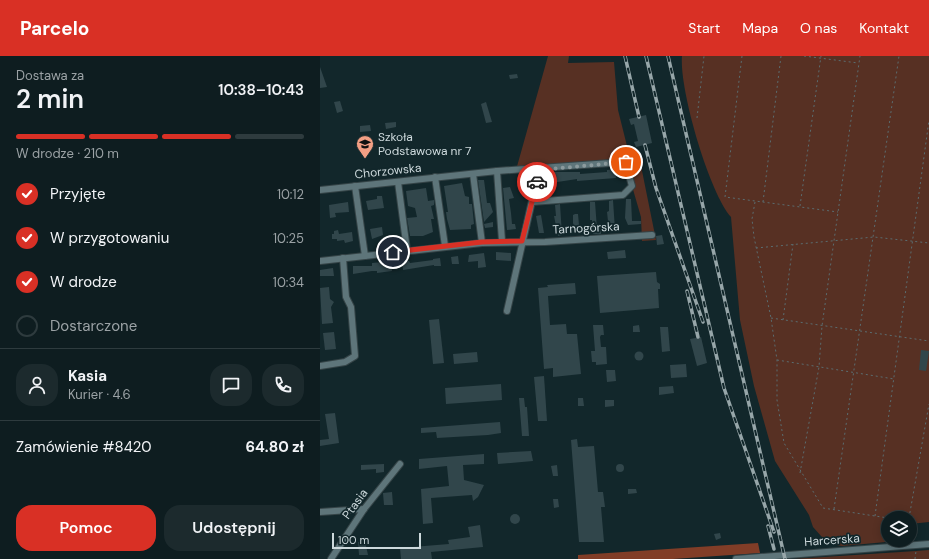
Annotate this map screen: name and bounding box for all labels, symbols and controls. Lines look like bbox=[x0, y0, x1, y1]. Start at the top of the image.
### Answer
text: Parcelo bbox=[20, 16, 89, 41]
text: Start bbox=[688, 19, 720, 37]
text: Mapa bbox=[742, 19, 778, 37]
text: O nas bbox=[800, 19, 837, 37]
text: Kontakt bbox=[859, 19, 909, 37]
text: Dostawa za bbox=[16, 67, 84, 84]
text: 10:38–10:43 bbox=[218, 80, 304, 100]
text: 2 min bbox=[16, 82, 84, 116]
place label: Szkoła Podstawowa nr 7 bbox=[378, 129, 472, 159]
school or university icon: Szkoła Podstawowa nr 7 bbox=[355, 134, 375, 159]
text: W drodze · 210 m bbox=[16, 145, 119, 162]
pin bbox=[609, 145, 643, 179]
icon: bag bbox=[615, 151, 637, 173]
street label: Chorzowska bbox=[354, 160, 422, 182]
courier bbox=[517, 162, 557, 202]
icon: car bbox=[526, 171, 548, 193]
icon: check bbox=[16, 183, 38, 205]
text: Przyjęte bbox=[50, 184, 106, 204]
text: 10:12 bbox=[277, 186, 304, 203]
street label: Tarnogórska bbox=[552, 218, 620, 238]
icon: check bbox=[16, 227, 38, 249]
text: W przygotowaniu bbox=[50, 228, 169, 248]
text: 10:25 bbox=[273, 230, 304, 247]
pin bbox=[376, 235, 410, 269]
icon: home bbox=[382, 241, 404, 263]
icon: check bbox=[16, 271, 38, 293]
text: W drodze bbox=[50, 272, 117, 292]
text: 10:34 bbox=[273, 274, 304, 291]
text: Dostarczone bbox=[50, 316, 137, 336]
button: person bbox=[16, 364, 58, 406]
button: chat bbox=[210, 364, 252, 406]
button: phone bbox=[262, 364, 304, 406]
text: Kasia bbox=[68, 366, 107, 386]
text: Kurier · 4.6 bbox=[68, 386, 131, 403]
text: Zamówienie #8420 bbox=[16, 437, 152, 457]
text: 64.80 zł bbox=[246, 437, 304, 457]
street label: Ptasia bbox=[339, 486, 371, 522]
button: Pomoc bbox=[16, 505, 156, 551]
button: Udostępnij bbox=[164, 505, 304, 551]
map controls bbox=[881, 511, 917, 547]
button: layers bbox=[881, 511, 917, 547]
street label: Harcerska bbox=[804, 530, 860, 550]
scale bar bbox=[332, 531, 421, 550]
text: 100 m bbox=[338, 533, 369, 547]

